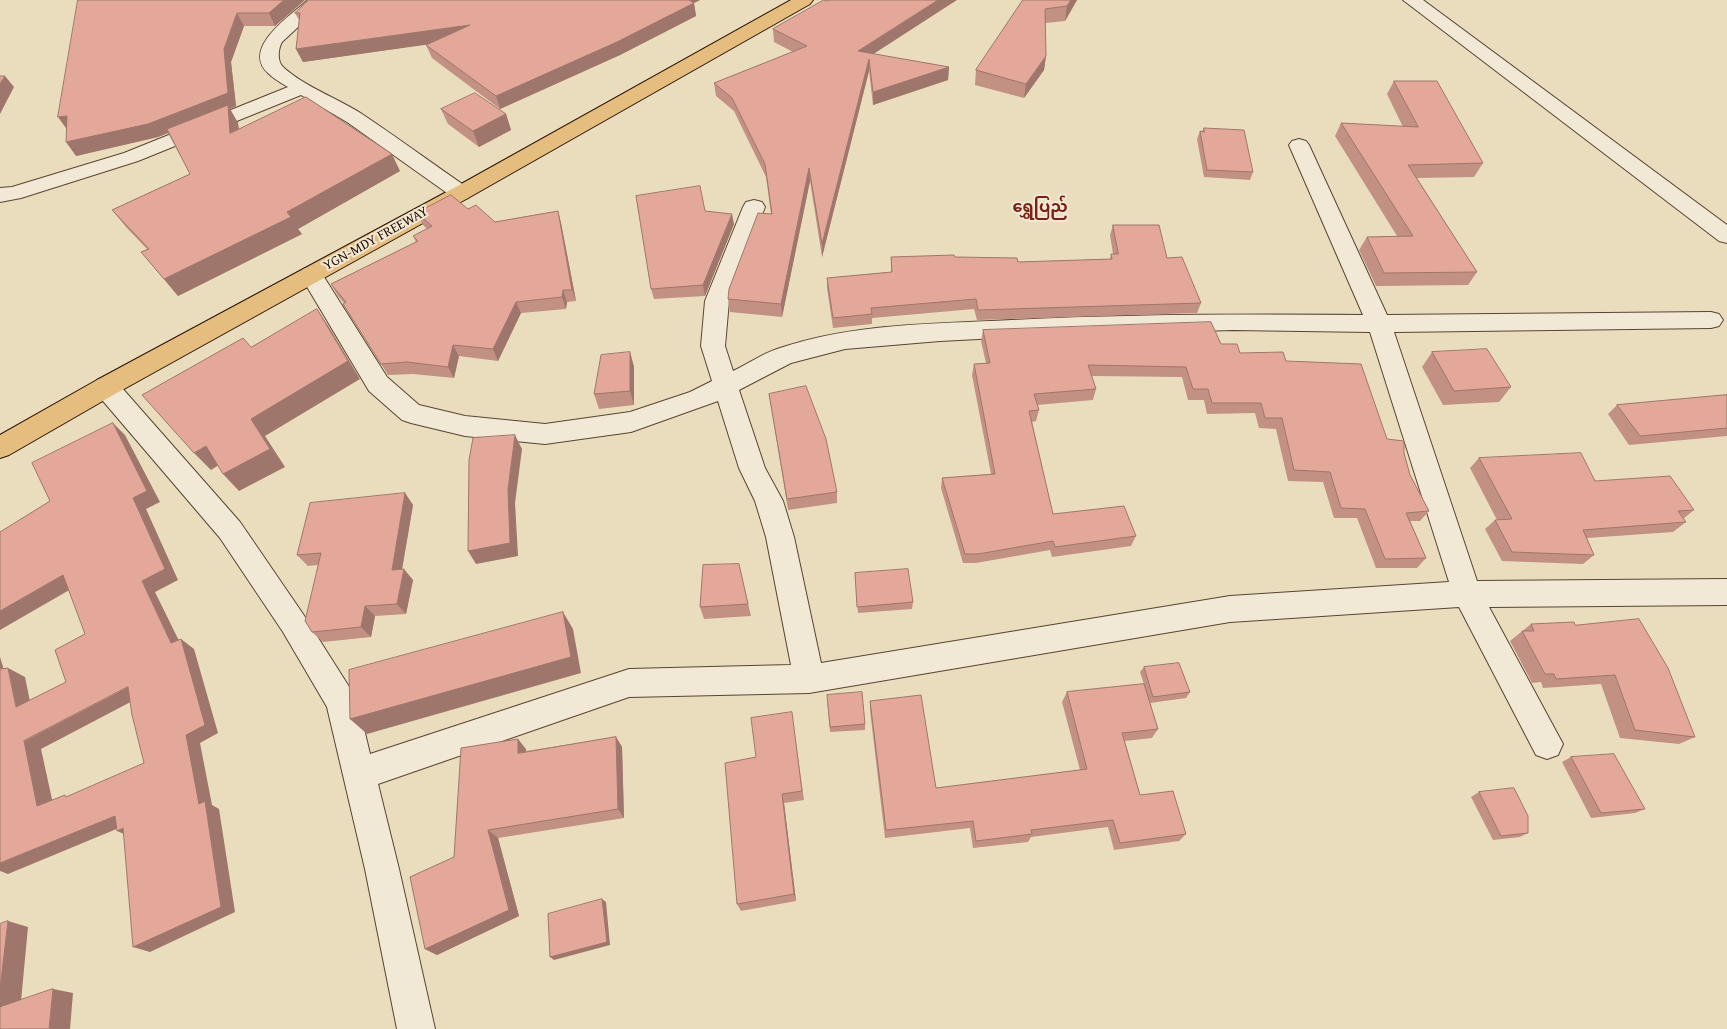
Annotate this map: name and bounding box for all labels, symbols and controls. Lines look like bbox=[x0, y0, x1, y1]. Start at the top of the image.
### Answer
district label: ရွှေပြည် bbox=[1012, 198, 1068, 218]
street label: YGN-MDY FREEWAY bbox=[321, 203, 431, 275]

